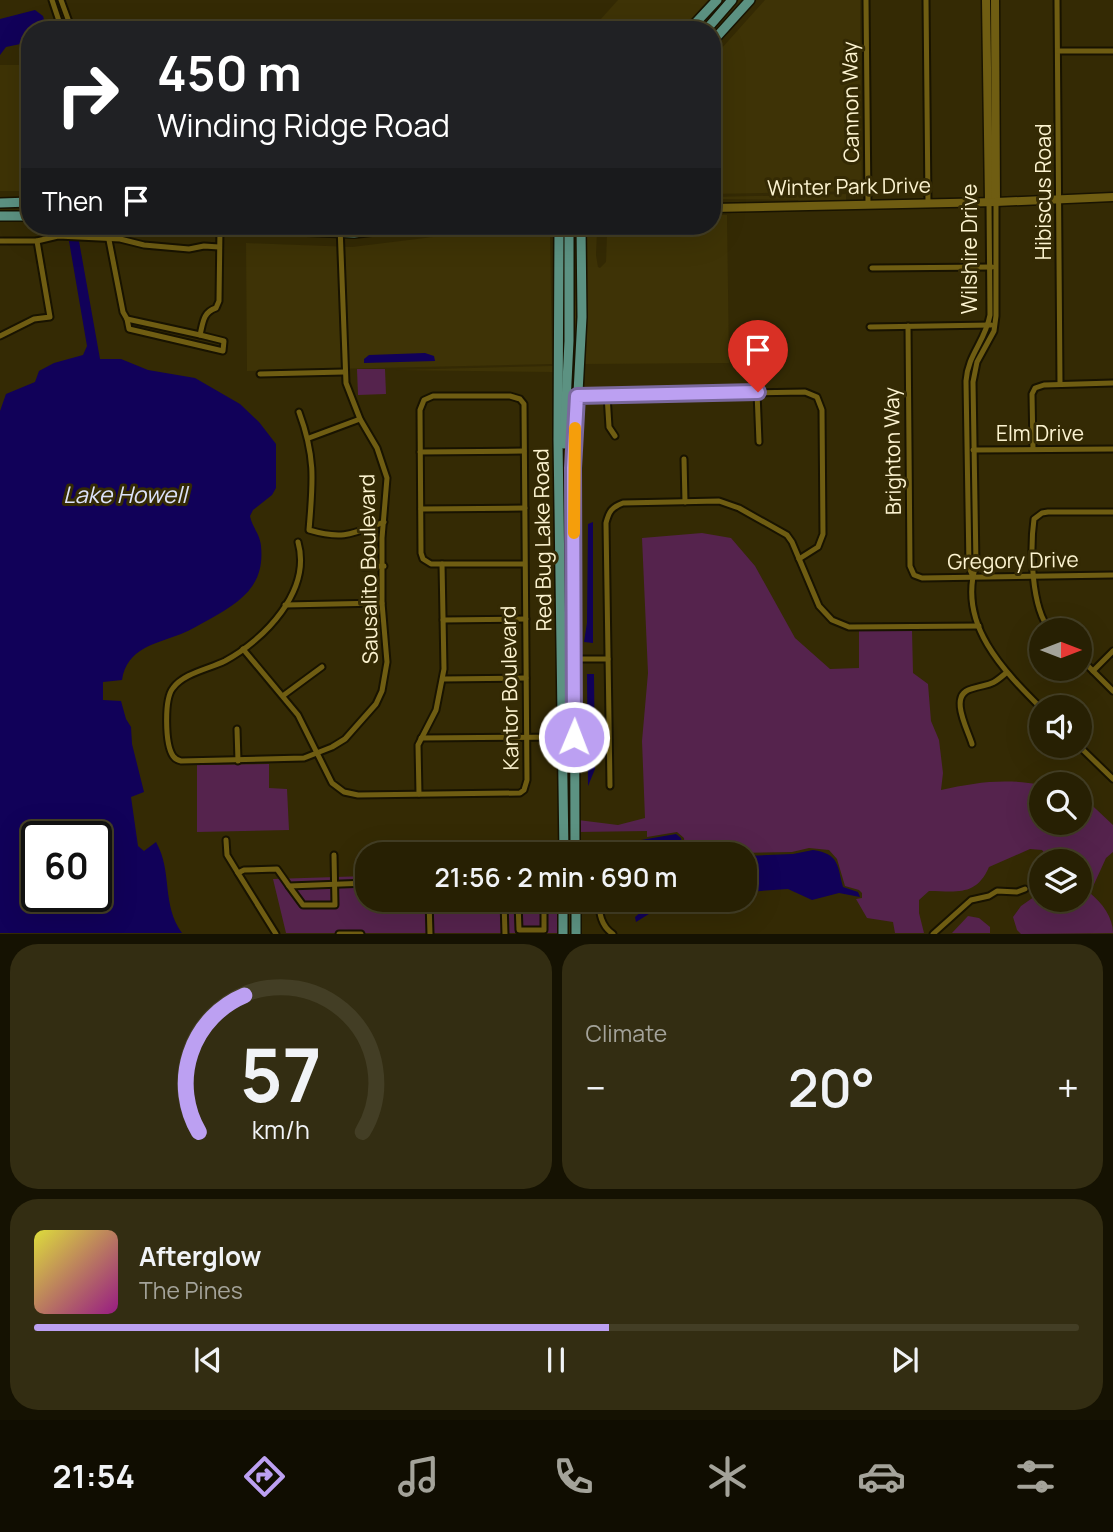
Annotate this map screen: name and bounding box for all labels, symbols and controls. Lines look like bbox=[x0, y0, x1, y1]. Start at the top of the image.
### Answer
text: 450 m bbox=[157, 39, 302, 106]
street label: Cannon Way bbox=[835, 41, 865, 163]
icon: right bbox=[42, 49, 133, 140]
text: Winding Ridge Road bbox=[157, 103, 450, 147]
street label: Hibiscus Road bbox=[1029, 124, 1057, 260]
street label: Winter Park Drive bbox=[767, 171, 931, 201]
icon: arrive bbox=[117, 182, 155, 220]
text: Then bbox=[42, 183, 103, 219]
street label: Wilshire Drive bbox=[955, 184, 983, 314]
pin bbox=[728, 320, 788, 392]
icon: arrive bbox=[739, 331, 777, 369]
street label: Brighton Way bbox=[877, 387, 907, 515]
street label: Elm Drive bbox=[996, 419, 1084, 447]
street label: Red Bug Lake Road bbox=[526, 448, 558, 632]
street label: Sausalito Boulevard bbox=[352, 474, 384, 664]
water label: Lake Howell bbox=[63, 478, 190, 510]
street label: Gregory Drive bbox=[947, 545, 1079, 575]
street label: Kantor Boulevard bbox=[494, 605, 524, 771]
north arrow bbox=[1029, 618, 1092, 681]
map controls bbox=[1029, 618, 1092, 912]
button: sound bbox=[1029, 695, 1092, 758]
position arrow bbox=[537, 700, 611, 774]
button: search bbox=[1029, 772, 1092, 835]
speed limit sign: 60 bbox=[21, 821, 112, 912]
button: layers bbox=[1029, 849, 1092, 912]
text: 21:56 · 2 min · 690 m bbox=[435, 859, 677, 895]
text: Climate bbox=[586, 1017, 667, 1049]
text: 57 bbox=[240, 1025, 322, 1125]
text: 20° bbox=[788, 1052, 875, 1123]
text: − bbox=[586, 1061, 606, 1113]
text: + bbox=[1057, 1061, 1079, 1113]
text: km/h bbox=[252, 1112, 310, 1147]
text: Afterglow bbox=[139, 1238, 261, 1274]
text: The Pines bbox=[139, 1274, 243, 1306]
icon: previous bbox=[189, 1341, 227, 1379]
icon: pause bbox=[537, 1341, 575, 1379]
icon: next bbox=[886, 1341, 924, 1379]
icon: directions bbox=[240, 1452, 289, 1501]
icon: music bbox=[394, 1452, 443, 1501]
icon: phone bbox=[549, 1452, 598, 1501]
icon: climate bbox=[703, 1452, 752, 1501]
icon: car bbox=[857, 1452, 906, 1501]
icon: filters bbox=[1011, 1452, 1060, 1501]
text: 21:54 bbox=[53, 1454, 135, 1498]

